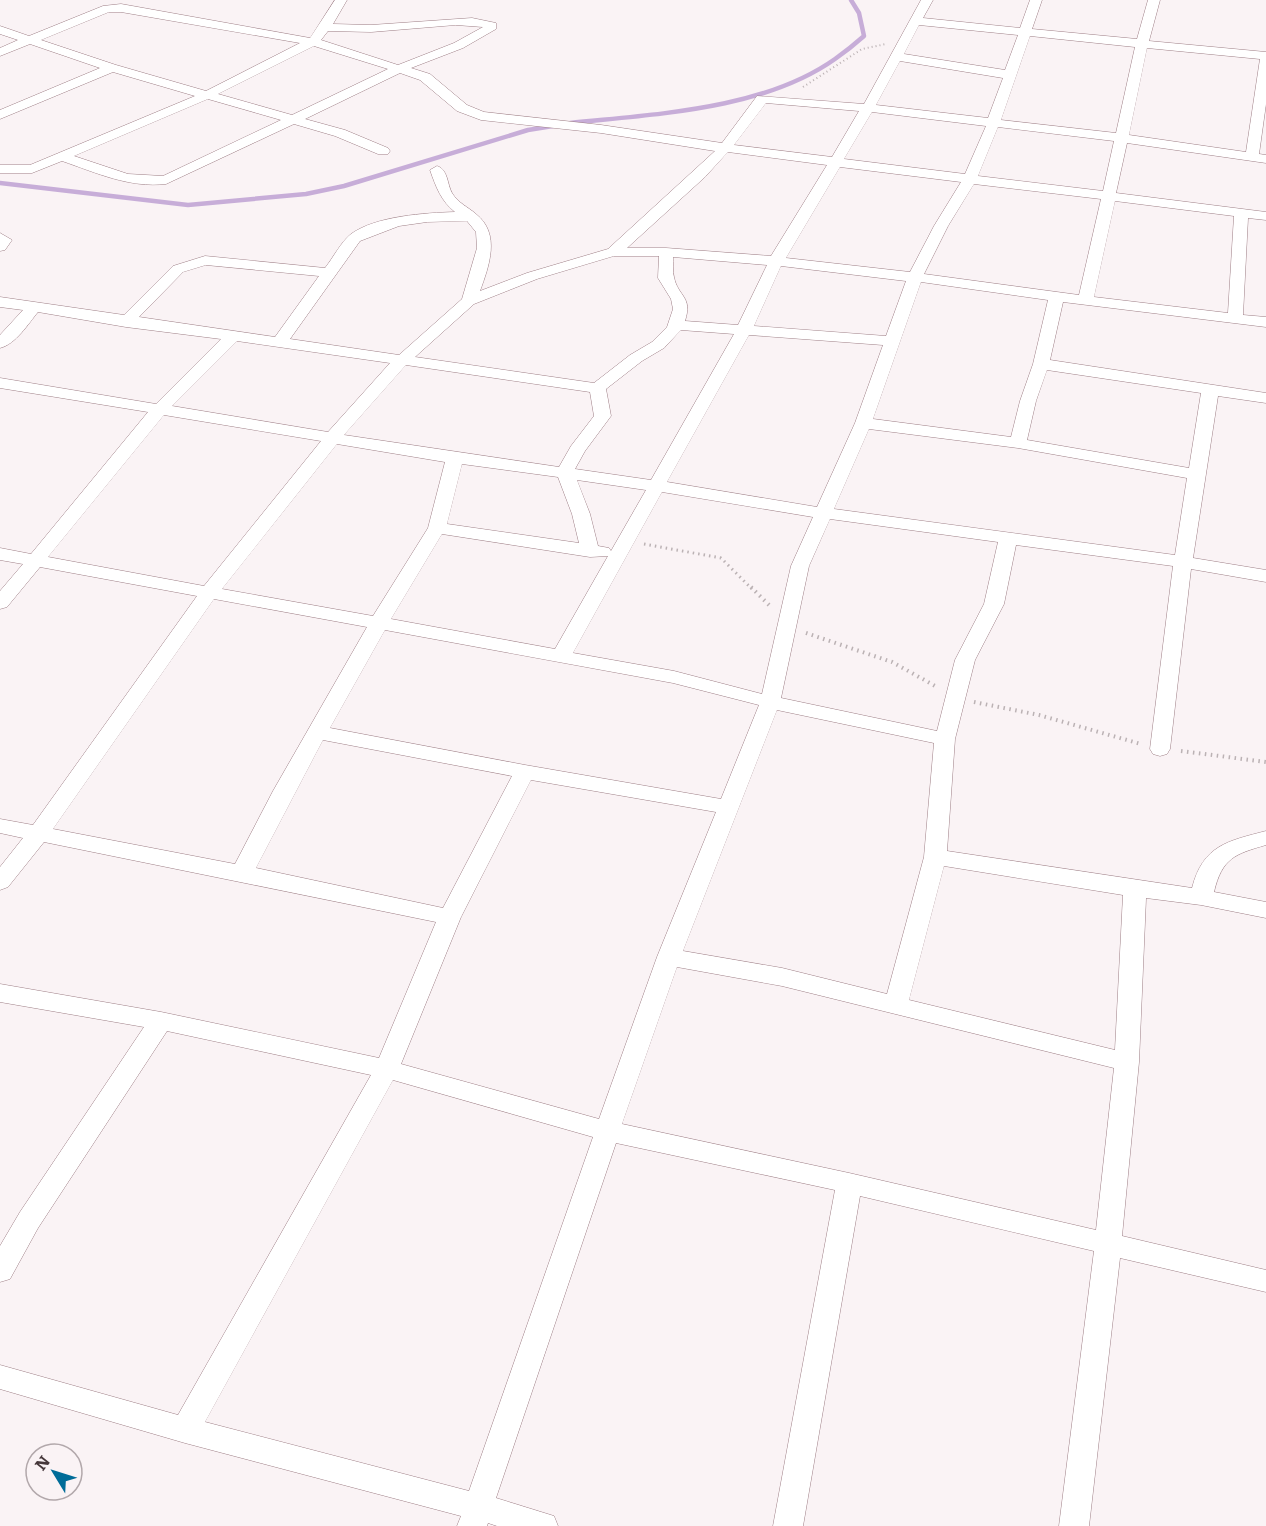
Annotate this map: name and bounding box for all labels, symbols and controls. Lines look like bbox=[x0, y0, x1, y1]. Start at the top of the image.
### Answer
north arrow bbox=[24, 1442, 84, 1502]
text: N bbox=[28, 1449, 55, 1475]

